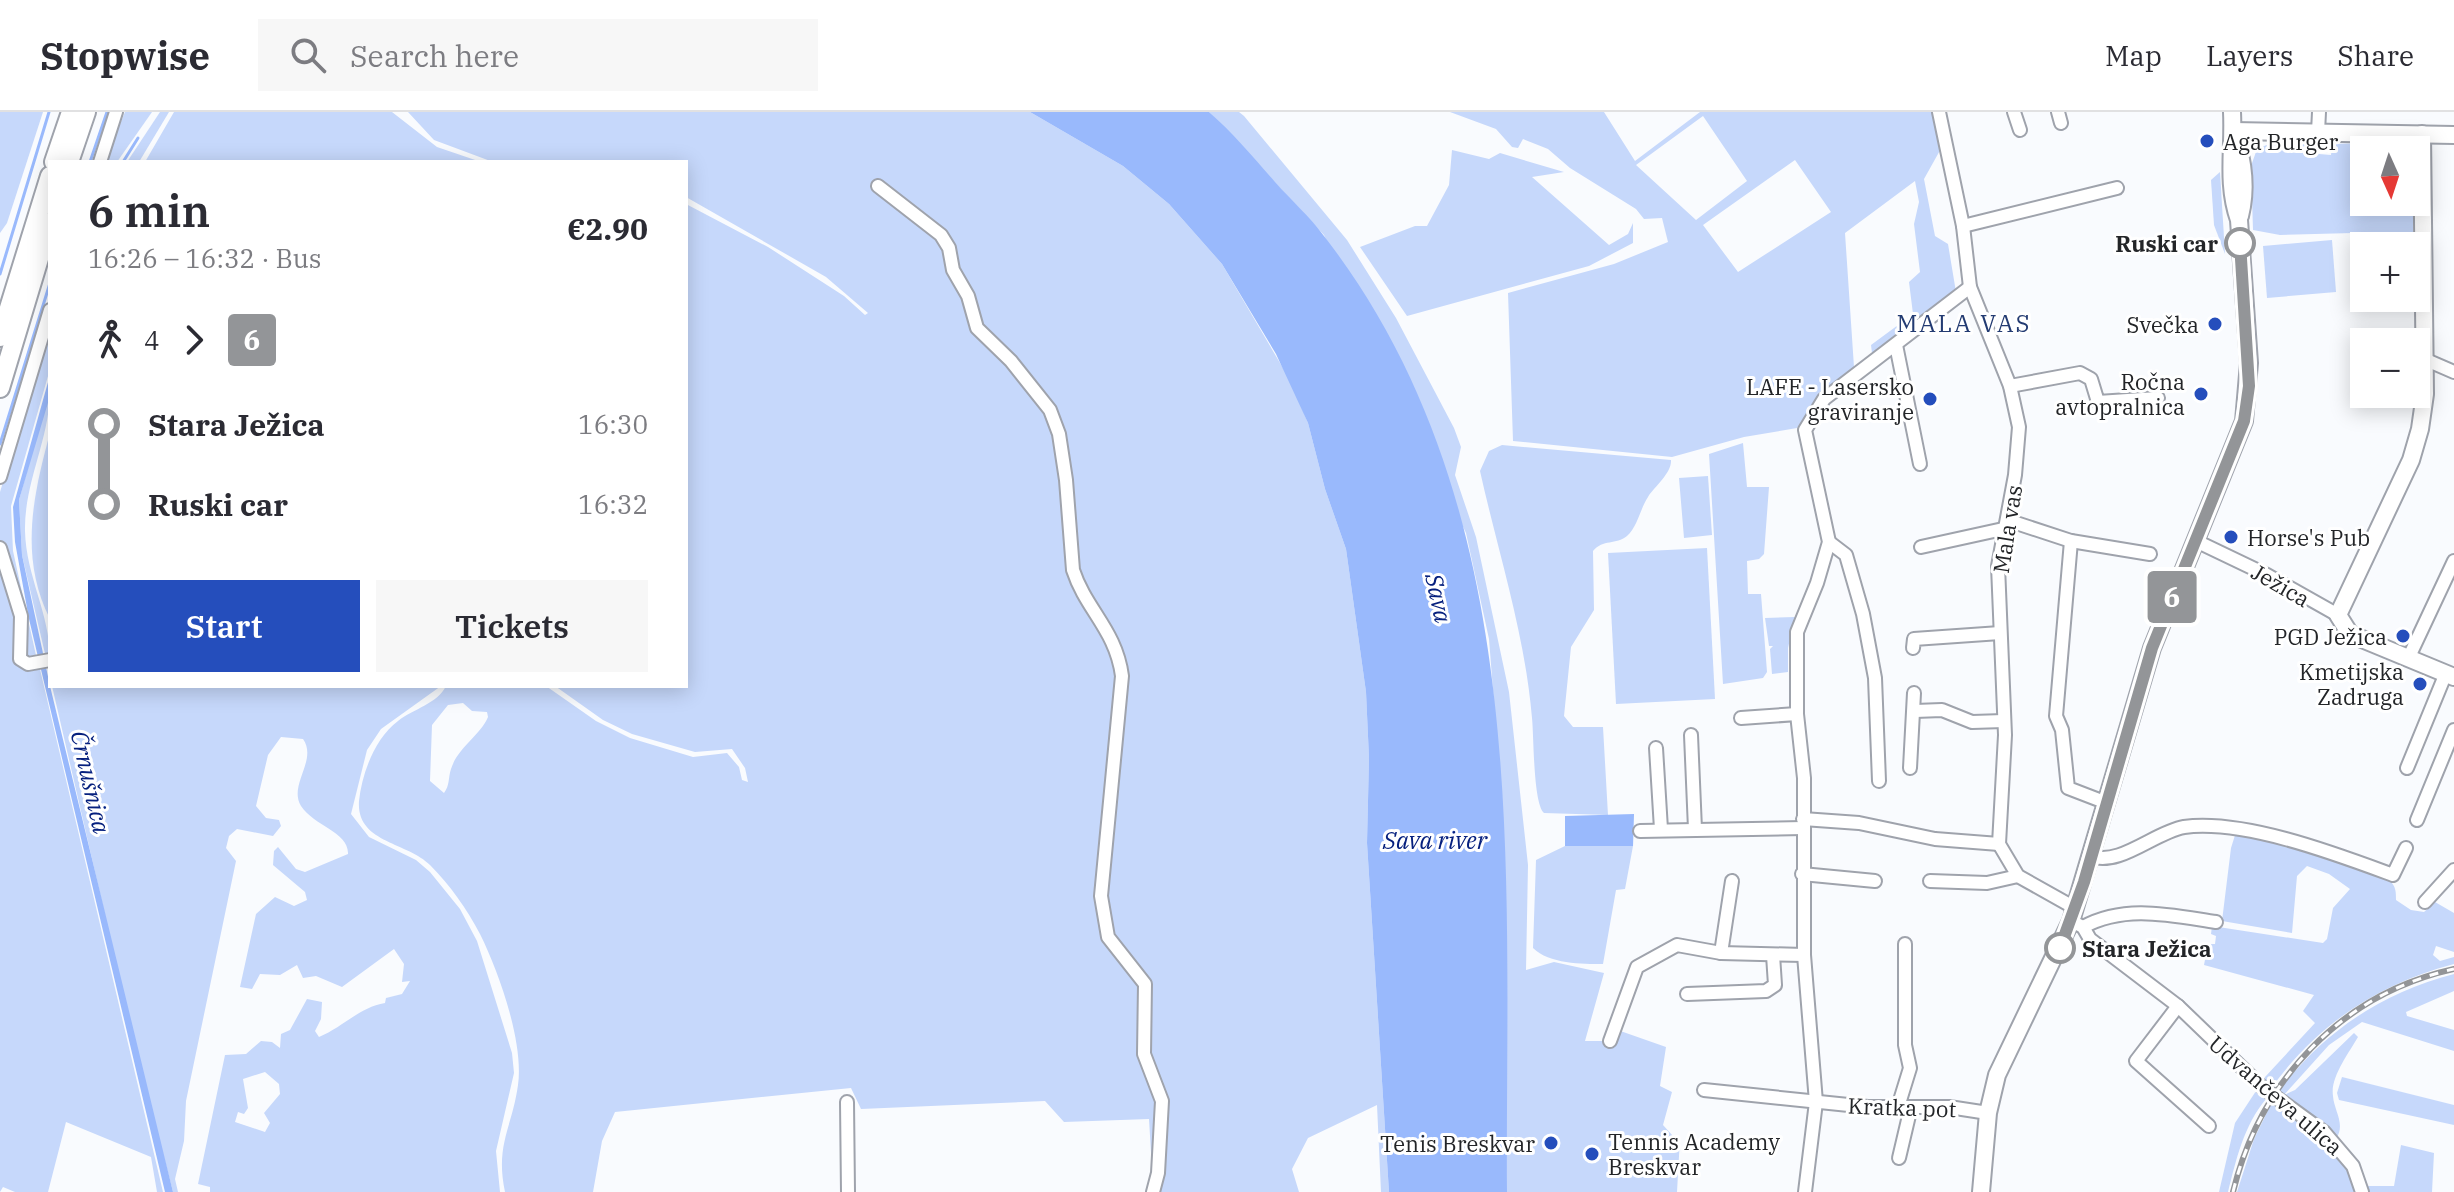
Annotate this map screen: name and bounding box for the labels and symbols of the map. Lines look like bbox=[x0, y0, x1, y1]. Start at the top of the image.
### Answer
place label: Aga Burger bbox=[2223, 127, 2339, 156]
marker: Aga Burger bbox=[2198, 132, 2216, 150]
north arrow bbox=[2350, 136, 2430, 216]
marker: Ruski car bbox=[2225, 228, 2255, 258]
place label: Ruski car bbox=[2115, 229, 2218, 258]
district label: MALA VAS bbox=[1896, 307, 2032, 339]
place label: Svečka bbox=[2127, 310, 2199, 339]
marker: Svečka bbox=[2206, 315, 2224, 333]
place label: Ročna avtopralnica bbox=[2055, 367, 2185, 421]
place label: LAFE - Lasersko graviranje bbox=[1746, 372, 1914, 426]
marker: Ročna avtopralnica bbox=[2192, 385, 2210, 403]
marker: LAFE - Lasersko graviranje bbox=[1921, 390, 1939, 408]
street label: Mala vas bbox=[1986, 483, 2028, 575]
place label: Horse's Pub bbox=[2247, 523, 2370, 552]
marker: Horse's Pub bbox=[2222, 528, 2240, 546]
street label: Ježica bbox=[2247, 557, 2315, 613]
water label: Sava bbox=[1418, 569, 1460, 626]
line badge: 6 bbox=[2146, 571, 2198, 623]
place label: PGD Ježica bbox=[2274, 622, 2387, 651]
marker: PGD Ježica bbox=[2394, 627, 2412, 645]
place label: Kmetijska Zadruga bbox=[2299, 657, 2404, 711]
marker: Kmetijska Zadruga bbox=[2411, 675, 2429, 693]
water label: Črnušnica bbox=[64, 727, 118, 837]
water label: Sava river bbox=[1382, 824, 1489, 856]
marker: Stara Ježica bbox=[2045, 933, 2075, 963]
place label: Stara Ježica bbox=[2082, 934, 2212, 963]
street label: Udvančeva ulica bbox=[2203, 1029, 2349, 1161]
street label: Kratka pot bbox=[1847, 1091, 1957, 1123]
place label: Tennis Academy Breskvar bbox=[1608, 1127, 1780, 1181]
place label: Tenis Breskvar bbox=[1380, 1129, 1535, 1158]
marker: Tenis Breskvar bbox=[1542, 1134, 1560, 1152]
marker: Tennis Academy Breskvar bbox=[1583, 1145, 1601, 1163]

